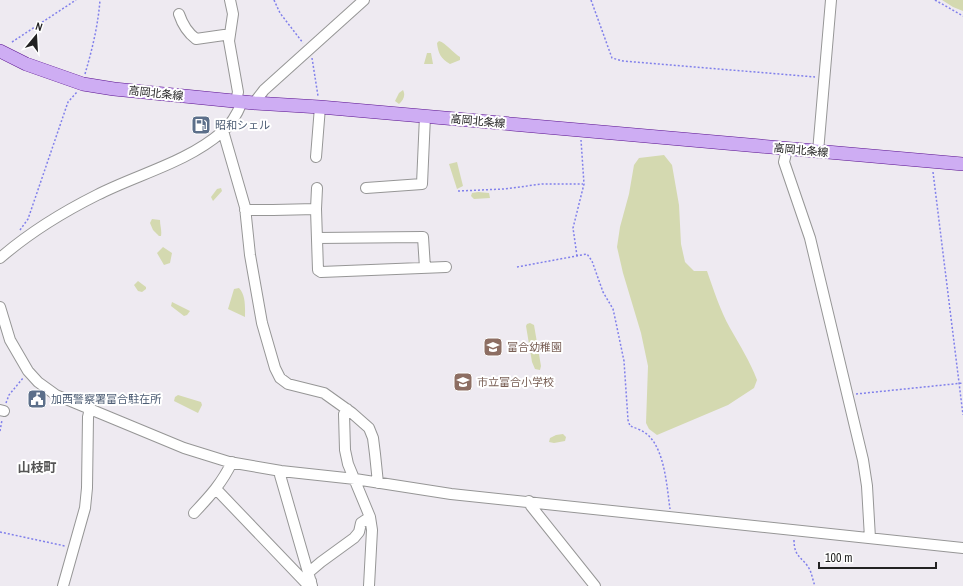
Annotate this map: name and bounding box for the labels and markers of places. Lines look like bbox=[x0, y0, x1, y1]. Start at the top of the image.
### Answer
fuel station icon: 昭和シェル bbox=[190, 114, 212, 136]
place label: 昭和シェル bbox=[215, 118, 270, 132]
school or university icon: 富合幼稚園 bbox=[482, 336, 504, 358]
place label: 富合幼稚園 bbox=[507, 340, 562, 354]
school or university icon: 市立富合小学校 bbox=[452, 371, 474, 393]
place label: 市立富合小学校 bbox=[477, 375, 554, 389]
public building icon: 加西警察署富合駐在所 bbox=[26, 388, 48, 410]
place label: 加西警察署富合駐在所 bbox=[51, 392, 162, 406]

